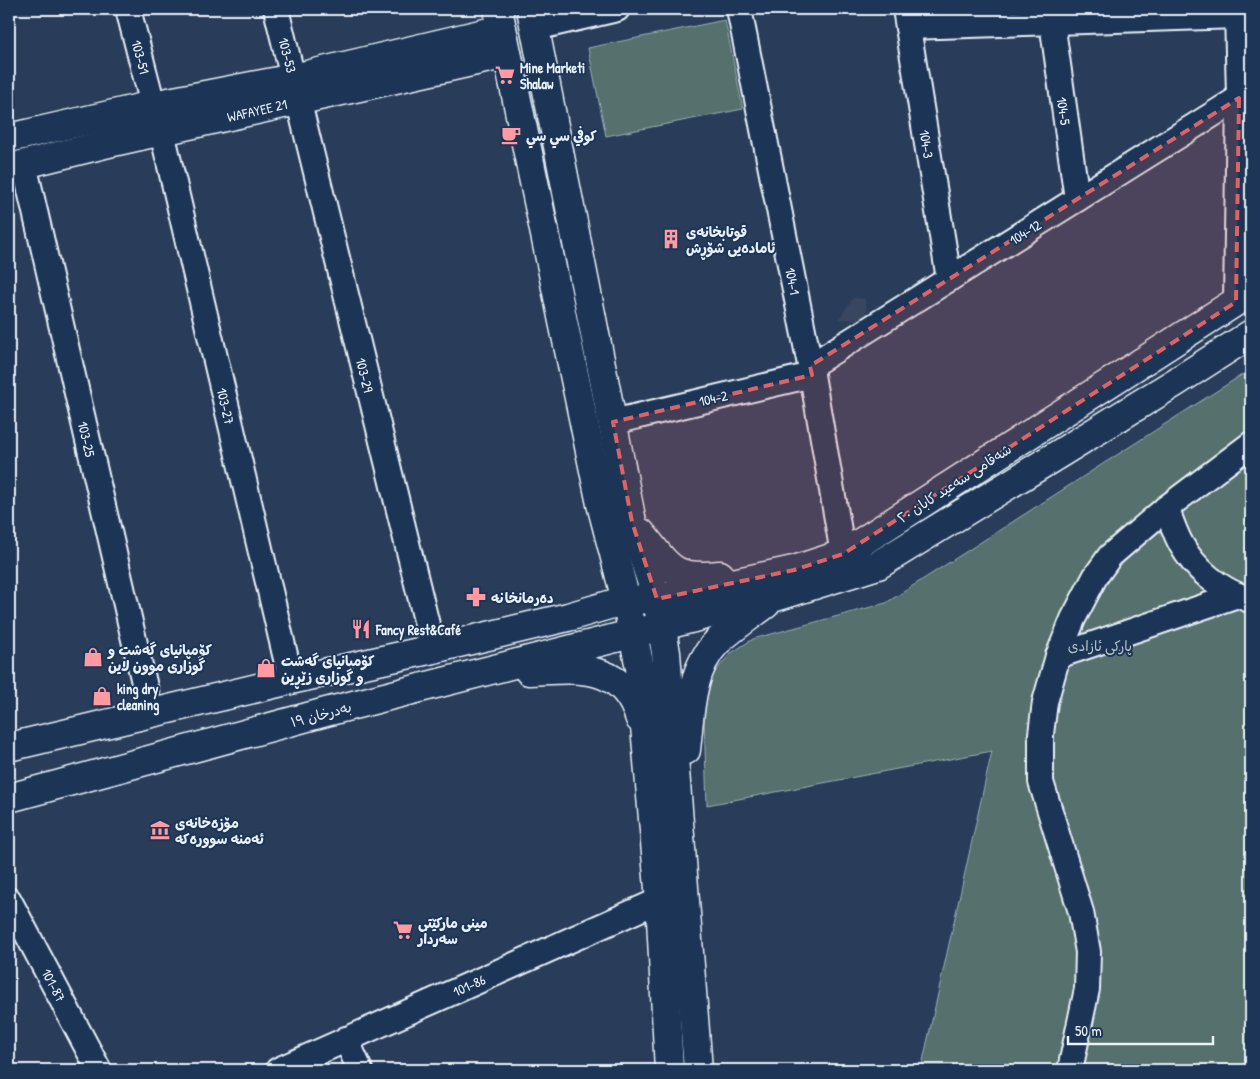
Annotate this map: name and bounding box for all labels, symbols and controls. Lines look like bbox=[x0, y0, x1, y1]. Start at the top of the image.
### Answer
street label: 103-53 bbox=[274, 35, 302, 75]
street label: 103-51 bbox=[127, 38, 155, 76]
place label: Mine Marketi Shalaw bbox=[520, 58, 585, 93]
supermarket icon: Mine Marketi Shalaw bbox=[494, 64, 516, 86]
street label: WAFAYEE 21 bbox=[225, 94, 289, 126]
street label: 104-5 bbox=[1053, 96, 1075, 126]
cafe icon: كوفي سي سي bbox=[500, 124, 522, 146]
place label: كوفي سي سي bbox=[526, 126, 597, 149]
street label: 104-3 bbox=[915, 128, 939, 160]
street label: 104-12 bbox=[1006, 215, 1045, 249]
place label: قوتابخانەی ئامادەیی شۆڕش bbox=[686, 222, 776, 260]
building icon: قوتابخانەی ئامادەیی شۆڕش bbox=[660, 228, 682, 250]
street label: 104-1 bbox=[781, 266, 805, 296]
street label: 103-29 bbox=[352, 356, 378, 394]
street label: 104-2 bbox=[697, 385, 730, 410]
street label: 103-27 bbox=[213, 386, 239, 426]
street label: 103-25 bbox=[74, 419, 100, 459]
street label: شەقامی سەعید کابان ٢٠ bbox=[893, 439, 1015, 527]
pharmacy icon: دەرمانخانە bbox=[465, 586, 487, 608]
place label: دەرمانخانە bbox=[491, 588, 554, 607]
restaurant icon: Fancy Rest&Café bbox=[350, 618, 372, 640]
place label: Fancy Rest&Café bbox=[375, 620, 461, 641]
park label: پارکی ئازادی bbox=[1068, 636, 1132, 656]
place label: کۆمپانیای گەشت و گوزاری موون لاین bbox=[107, 640, 213, 676]
shop icon: کۆمپانیای گەشت و گوزاری موون لاین bbox=[82, 646, 104, 668]
place label: کۆمپانیای گەشت و گوزاری زێڕین bbox=[281, 651, 375, 689]
shop icon: کۆمپانیای گەشت و گوزاری زێڕین bbox=[255, 657, 277, 679]
place label: king dry cleaning bbox=[117, 679, 159, 716]
shop icon: king dry cleaning bbox=[91, 685, 113, 707]
street label: بەدرخان ١٩ bbox=[288, 697, 354, 731]
place label: مۆزەخانەی ئەمنە سوورەکە bbox=[175, 813, 264, 849]
museum icon: مۆزەخانەی ئەمنە سوورەکە bbox=[149, 819, 171, 841]
place label: مینی مارکێتی سەردار bbox=[416, 913, 488, 948]
supermarket icon: مینی مارکێتی سەردار bbox=[392, 919, 414, 941]
street label: 101-87 bbox=[37, 965, 71, 1005]
street label: 101-86 bbox=[450, 969, 489, 1001]
scale bar bbox=[1068, 1014, 1212, 1046]
text: 50 m bbox=[1075, 1020, 1102, 1041]

